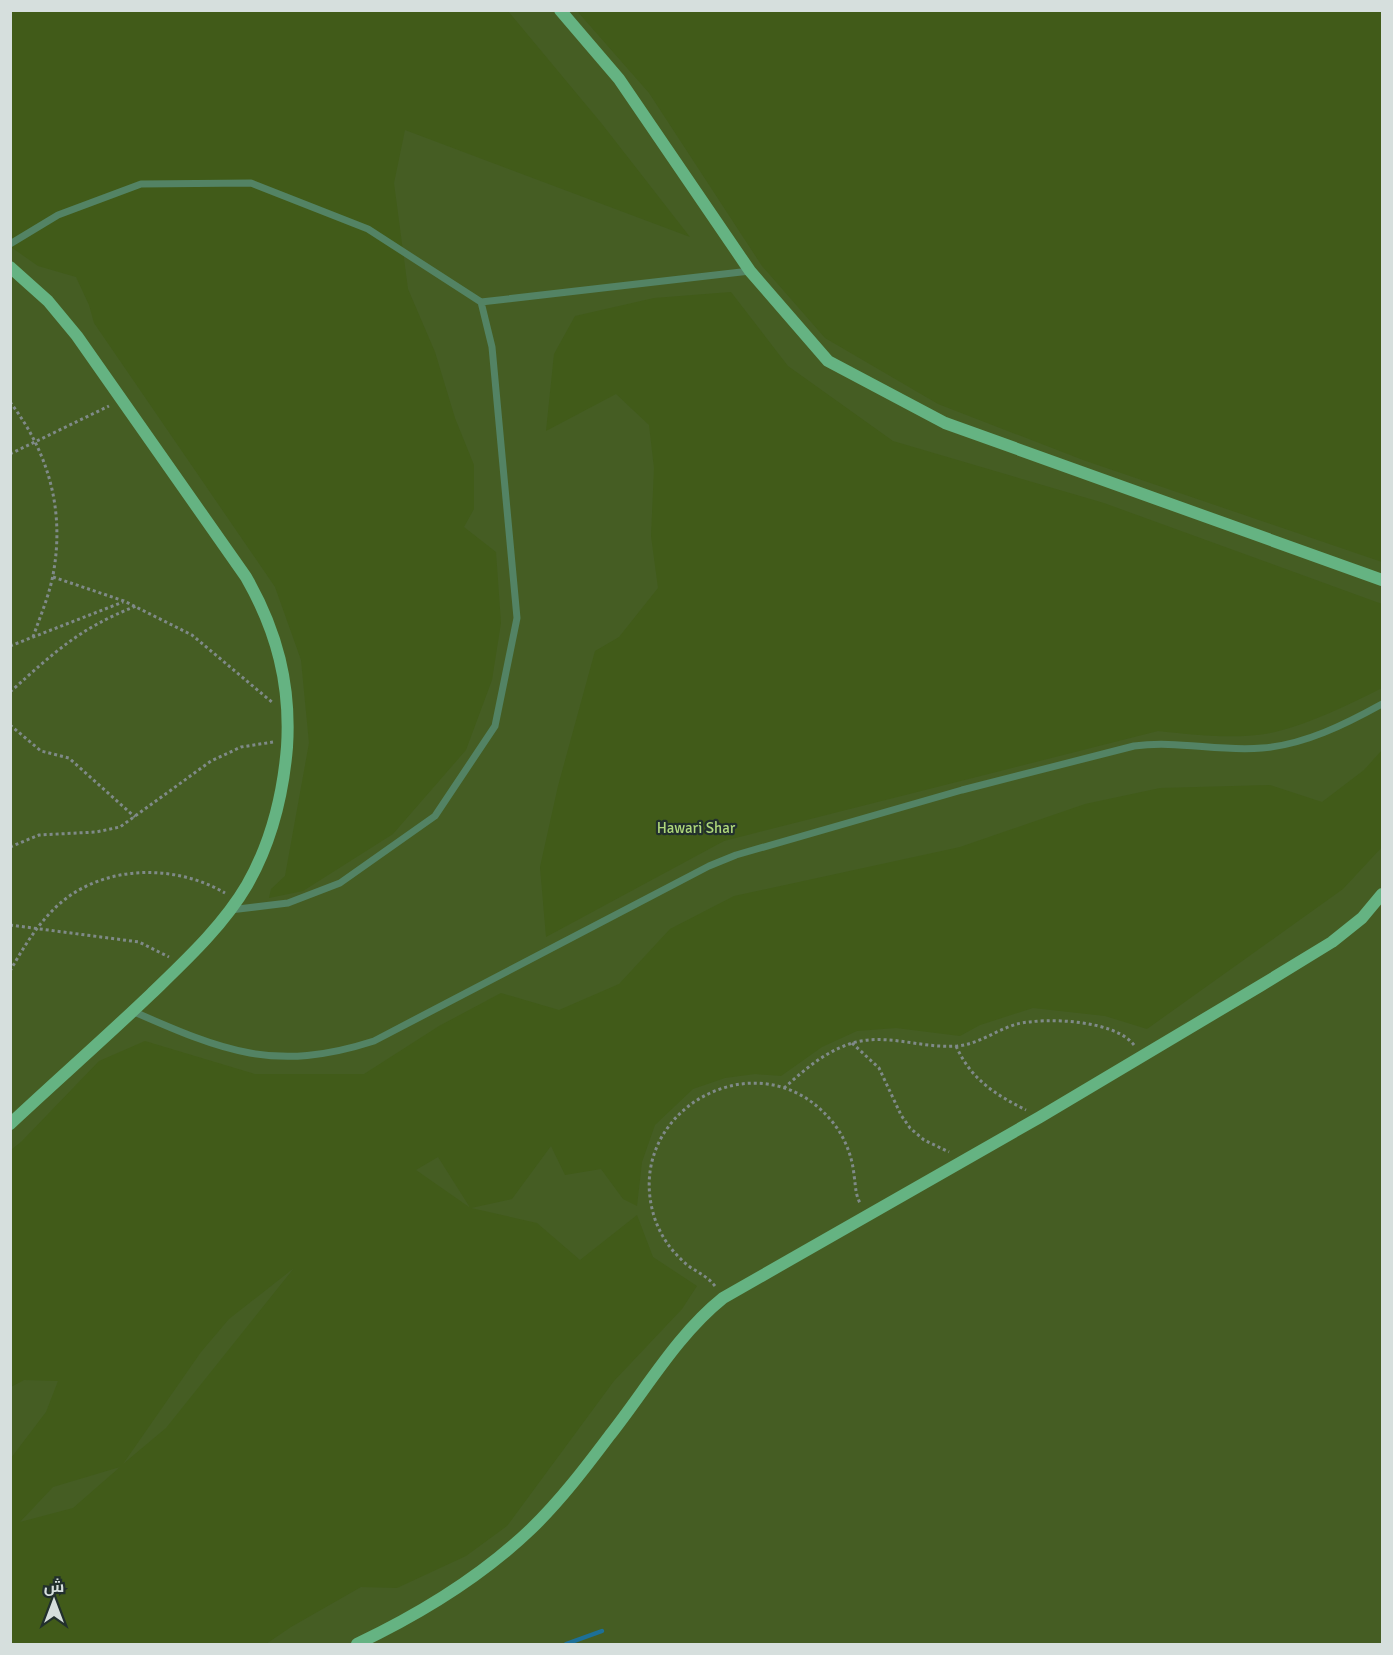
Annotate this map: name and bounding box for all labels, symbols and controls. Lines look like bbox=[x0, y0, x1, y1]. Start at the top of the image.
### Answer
park label: Hawari Shar bbox=[657, 819, 736, 837]
north arrow bbox=[24, 1571, 84, 1631]
text: ش bbox=[44, 1577, 64, 1597]

